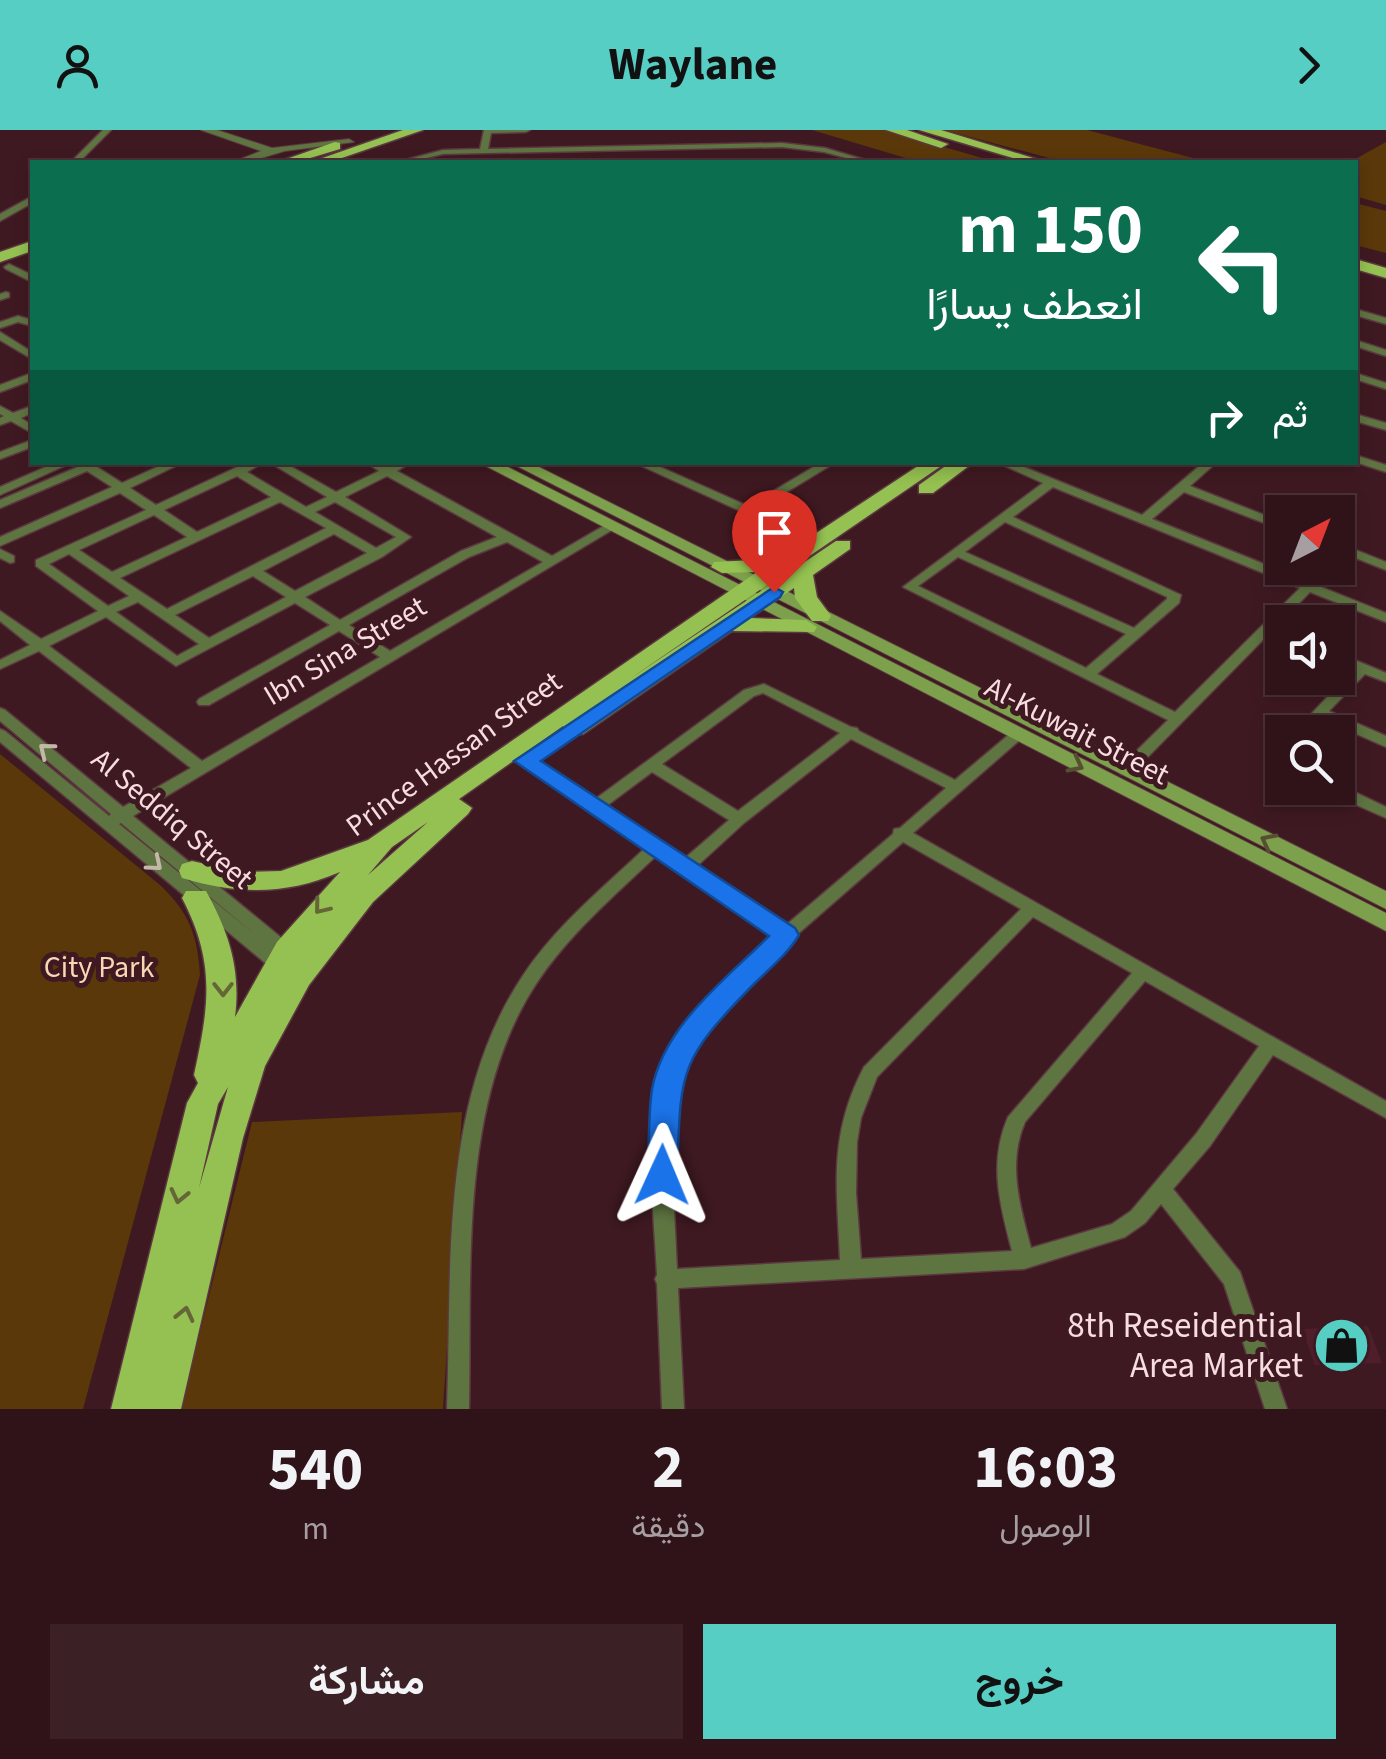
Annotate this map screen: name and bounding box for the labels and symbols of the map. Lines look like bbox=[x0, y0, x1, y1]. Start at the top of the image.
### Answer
pin bbox=[732, 490, 817, 593]
north arrow bbox=[1265, 495, 1355, 585]
street label: Ibn Sina Street bbox=[256, 585, 434, 717]
street label: Prince Hassan Street bbox=[337, 661, 571, 847]
street label: Al-Kuwait Street bbox=[977, 666, 1177, 796]
street label: Al Seddiq Street bbox=[82, 738, 262, 900]
one-way arrow bbox=[39, 744, 57, 762]
one-way arrow bbox=[1066, 753, 1084, 773]
one-way arrow bbox=[1260, 834, 1278, 853]
one-way arrow bbox=[144, 852, 162, 870]
one-way arrow bbox=[315, 896, 333, 914]
park label: City Park bbox=[44, 946, 155, 989]
one-way arrow bbox=[212, 982, 234, 998]
position arrow bbox=[610, 1123, 714, 1227]
one-way arrow bbox=[170, 1187, 191, 1204]
place label: 8th Reseidential Area Market bbox=[1067, 1301, 1303, 1391]
one-way arrow bbox=[173, 1306, 194, 1323]
shop icon: 8th Reseidential Area Market bbox=[1312, 1316, 1372, 1376]

